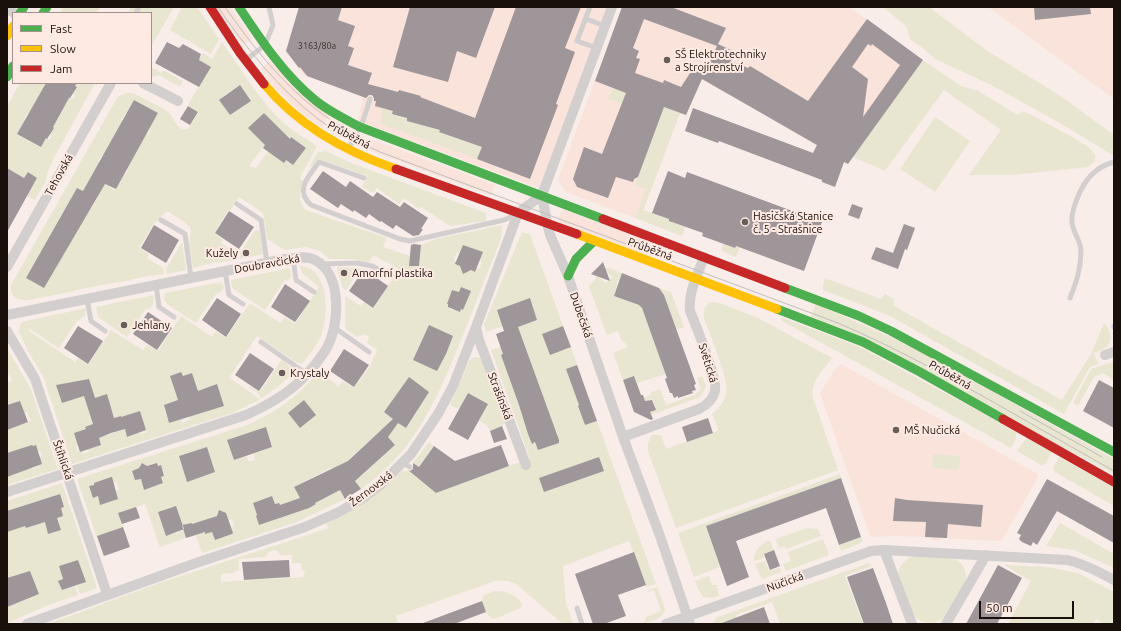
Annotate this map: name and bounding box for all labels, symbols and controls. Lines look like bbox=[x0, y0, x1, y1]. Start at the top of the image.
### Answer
legend bbox=[12, 12, 152, 84]
text: Fast bbox=[50, 22, 72, 35]
house number: 3163/80a bbox=[298, 41, 336, 51]
text: Slow bbox=[50, 42, 76, 55]
place label: SŠ Elektrotechniky a Strojírenství bbox=[675, 47, 766, 73]
marker: SŠ Elektrotechniky a Strojírenství bbox=[662, 55, 672, 65]
text: Jam bbox=[50, 62, 72, 75]
street label: Průběžná bbox=[325, 118, 373, 152]
street label: Tehovská bbox=[42, 152, 76, 198]
place label: Hasičská Stanice č. 5 - Strašnice bbox=[753, 209, 833, 235]
marker: Hasičská Stanice č. 5 - Strašnice bbox=[740, 217, 750, 227]
street label: Průběžná bbox=[626, 235, 674, 263]
place label: Kužely bbox=[206, 246, 238, 260]
marker: Kužely bbox=[241, 248, 251, 258]
street label: Doubravčická bbox=[233, 252, 301, 276]
place label: Amorfní plastika bbox=[352, 266, 433, 280]
marker: Amorfní plastika bbox=[339, 268, 349, 278]
street label: Dubečská bbox=[567, 290, 595, 340]
place label: Jehlany bbox=[132, 318, 170, 332]
marker: Jehlany bbox=[119, 320, 129, 330]
street label: Světická bbox=[696, 342, 720, 384]
street label: Průběžná bbox=[927, 358, 973, 392]
place label: Krystaly bbox=[290, 366, 329, 380]
marker: Krystaly bbox=[277, 368, 287, 378]
street label: Strašínská bbox=[485, 370, 515, 422]
place label: MŠ Nučická bbox=[904, 423, 960, 437]
marker: MŠ Nučická bbox=[891, 425, 901, 435]
street label: Štíhlická bbox=[50, 439, 76, 481]
street label: Žernovská bbox=[347, 469, 395, 509]
street label: Nučická bbox=[765, 569, 805, 595]
scale bar bbox=[981, 593, 1076, 619]
text: 50 m bbox=[986, 601, 1013, 614]

